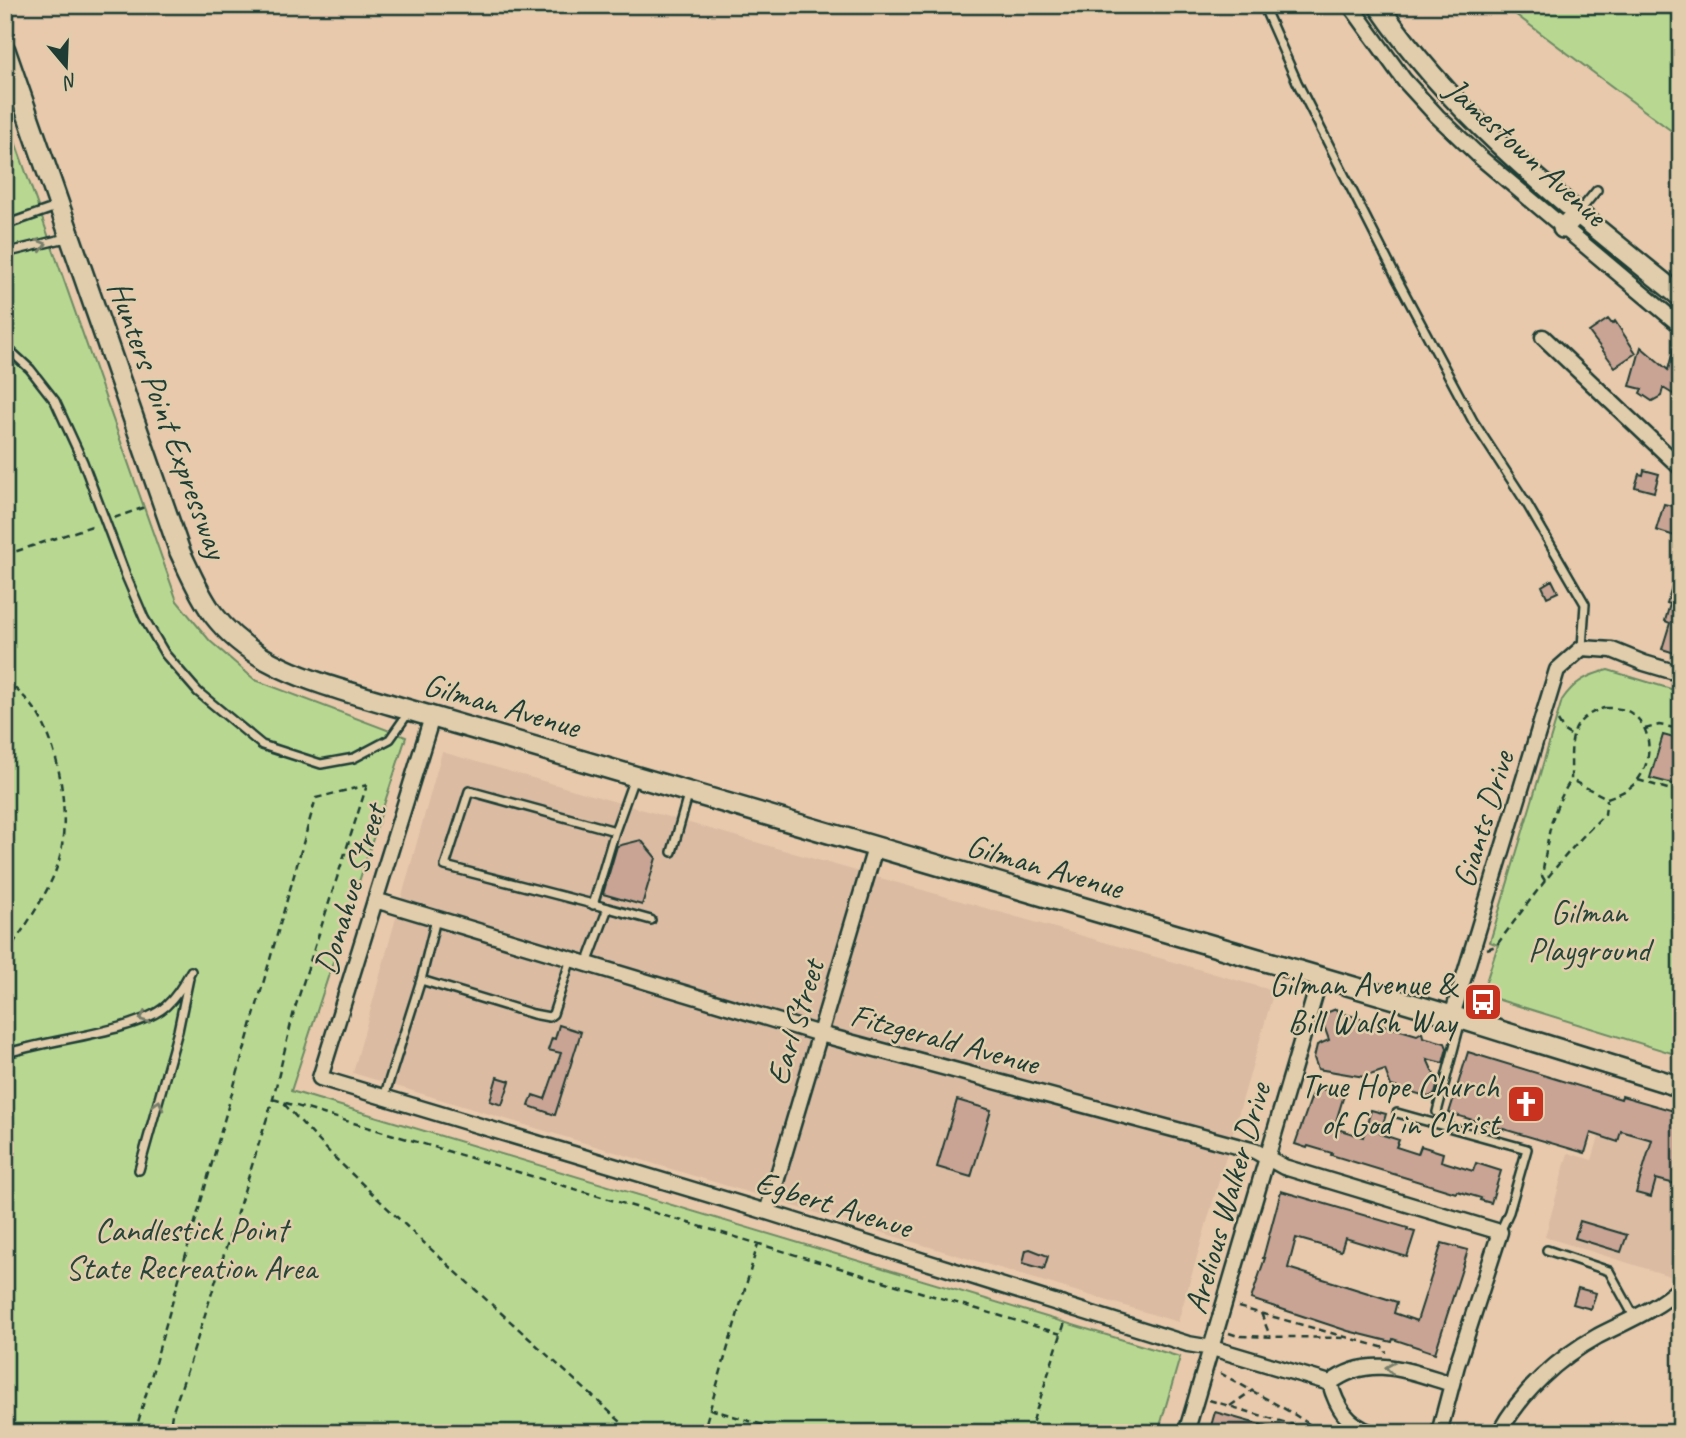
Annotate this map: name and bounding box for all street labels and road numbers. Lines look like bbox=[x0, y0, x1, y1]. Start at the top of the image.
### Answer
street label: Jamestown Avenue bbox=[1435, 67, 1618, 237]
street label: Hunters Point Expressway bbox=[98, 275, 239, 567]
street label: Gilman Avenue bbox=[419, 663, 587, 748]
street label: Giants Drive bbox=[1442, 744, 1524, 892]
street label: Donahue Street bbox=[304, 796, 397, 980]
street label: Gilman Avenue bbox=[962, 824, 1130, 909]
street label: Earl Street bbox=[756, 952, 835, 1090]
street label: Fitzgerald Avenue bbox=[846, 994, 1046, 1085]
street label: Arelious Walker Drive bbox=[1174, 1076, 1281, 1319]
street label: Egbert Avenue bbox=[751, 1160, 919, 1248]

